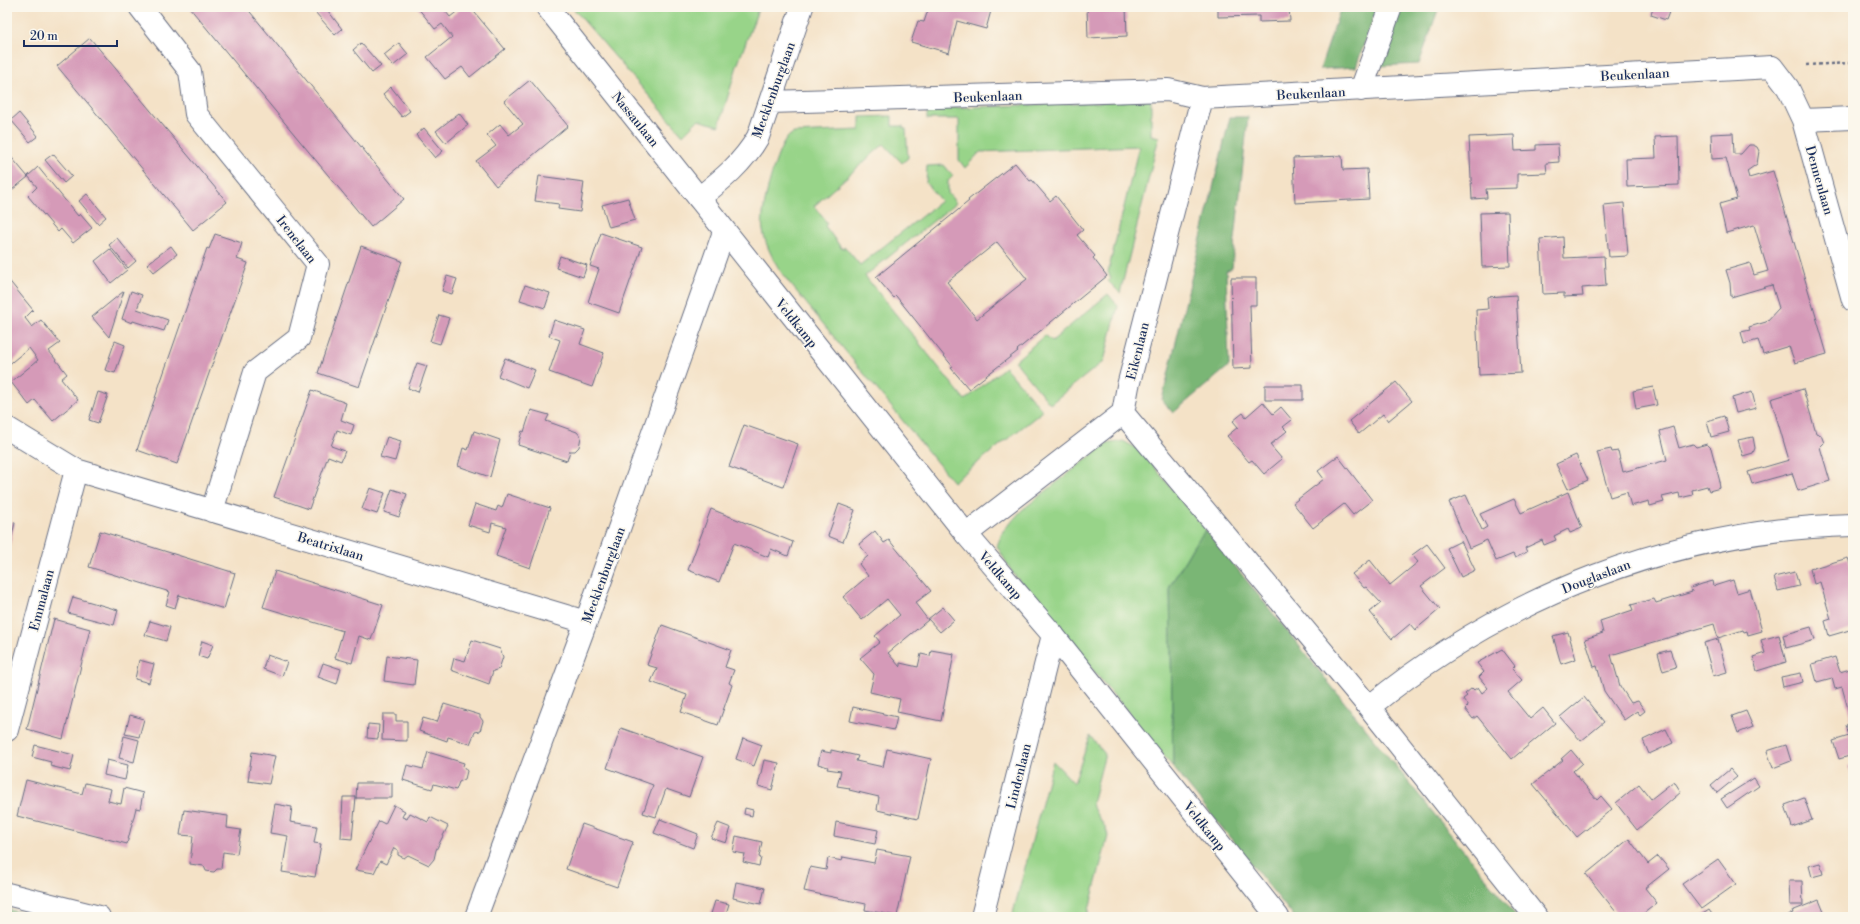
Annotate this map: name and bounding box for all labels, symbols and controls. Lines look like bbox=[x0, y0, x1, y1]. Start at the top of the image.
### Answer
scale bar bbox=[24, 22, 117, 48]
text: 20 m bbox=[30, 29, 58, 44]
street label: Mecklenburglaan bbox=[749, 40, 799, 141]
street label: Beukenlaan bbox=[1599, 65, 1670, 85]
street label: Beukenlaan bbox=[1275, 84, 1346, 104]
street label: Beukenlaan bbox=[952, 88, 1023, 106]
street label: Nassaulaan bbox=[608, 89, 662, 151]
street label: Dennenlaan bbox=[1802, 144, 1837, 217]
street label: Irenelaan bbox=[273, 213, 320, 267]
street label: Veldkamp bbox=[771, 295, 821, 351]
street label: Eikenlaan bbox=[1123, 320, 1153, 382]
street label: Mecklenburglaan bbox=[579, 525, 629, 626]
street label: Beatrixlaan bbox=[295, 529, 366, 565]
street label: Veldkamp bbox=[974, 548, 1026, 603]
street label: Douglaslaan bbox=[1560, 556, 1633, 597]
street label: Emmalaan bbox=[26, 567, 58, 633]
street label: Lindenlaan bbox=[1003, 742, 1035, 811]
street label: Veldkamp bbox=[1179, 798, 1229, 854]

